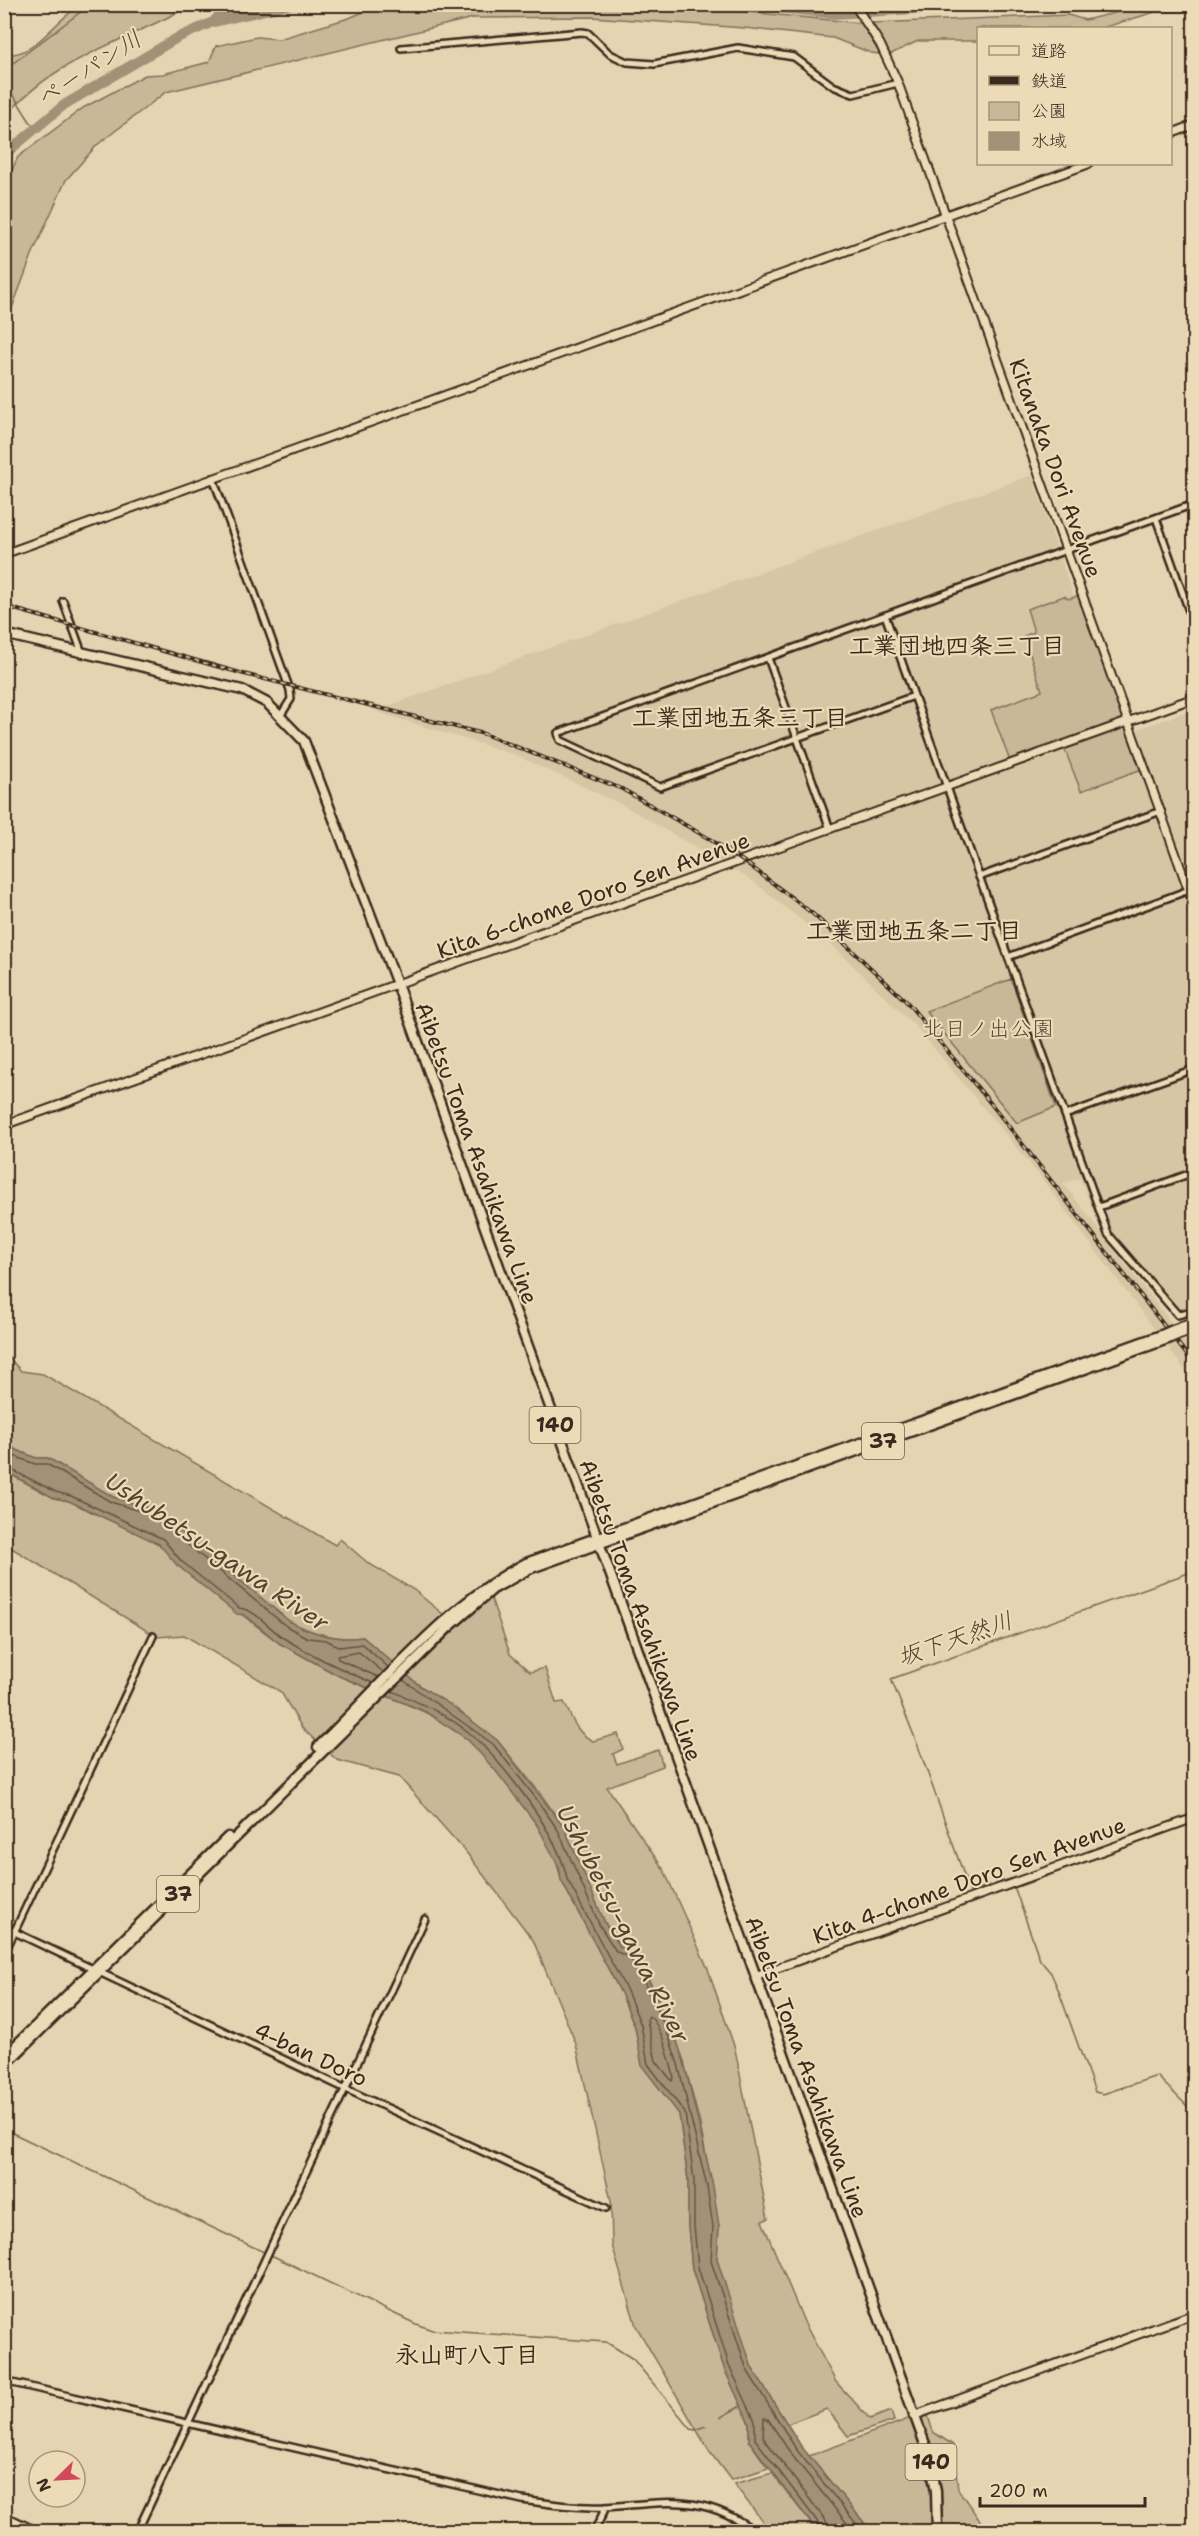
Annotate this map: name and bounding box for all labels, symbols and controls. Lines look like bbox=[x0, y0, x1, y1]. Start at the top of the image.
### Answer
water label: ペーパン川 bbox=[30, 23, 148, 115]
legend bbox=[977, 27, 1172, 165]
text: 道路 bbox=[1031, 39, 1067, 63]
text: 鉄道 bbox=[1031, 69, 1067, 93]
text: 公園 bbox=[1031, 99, 1067, 123]
text: 水域 bbox=[1031, 129, 1067, 153]
street label: Kitanaka Dori Avenue bbox=[1002, 355, 1109, 582]
district label: 工業団地四条三丁目 bbox=[849, 630, 1065, 662]
district label: 工業団地五条三丁目 bbox=[632, 702, 848, 734]
street label: Kita 6-chome Doro Sen Avenue bbox=[433, 825, 754, 966]
district label: 工業団地五条二丁目 bbox=[806, 915, 1022, 947]
street label: Aibetsu Toma Asahikawa Line bbox=[408, 998, 545, 1308]
park label: 北日ノ出公園 bbox=[922, 1014, 1054, 1043]
road number: 140 bbox=[530, 1407, 580, 1443]
road number: 37 bbox=[862, 1423, 904, 1459]
street label: Aibetsu Toma Asahikawa Line bbox=[572, 1455, 709, 1765]
water label: Ushubetsu-gawa River bbox=[99, 1465, 336, 1639]
water label: 坂下天然川 bbox=[893, 1604, 1017, 1674]
water label: Ushubetsu-gawa River bbox=[549, 1799, 697, 2049]
street label: Kita 4-chome Doro Sen Avenue bbox=[809, 1810, 1130, 1951]
road number: 37 bbox=[157, 1876, 199, 1912]
street label: Aibetsu Toma Asahikawa Line bbox=[738, 1912, 875, 2222]
street label: 4-ban Doro bbox=[249, 2016, 372, 2093]
district label: 永山町八丁目 bbox=[395, 2339, 539, 2371]
road number: 140 bbox=[906, 2444, 956, 2480]
north arrow bbox=[27, 2449, 87, 2509]
scale bar bbox=[980, 2470, 1145, 2508]
text: N bbox=[32, 2475, 56, 2495]
text: 200 m bbox=[989, 2479, 1048, 2503]

